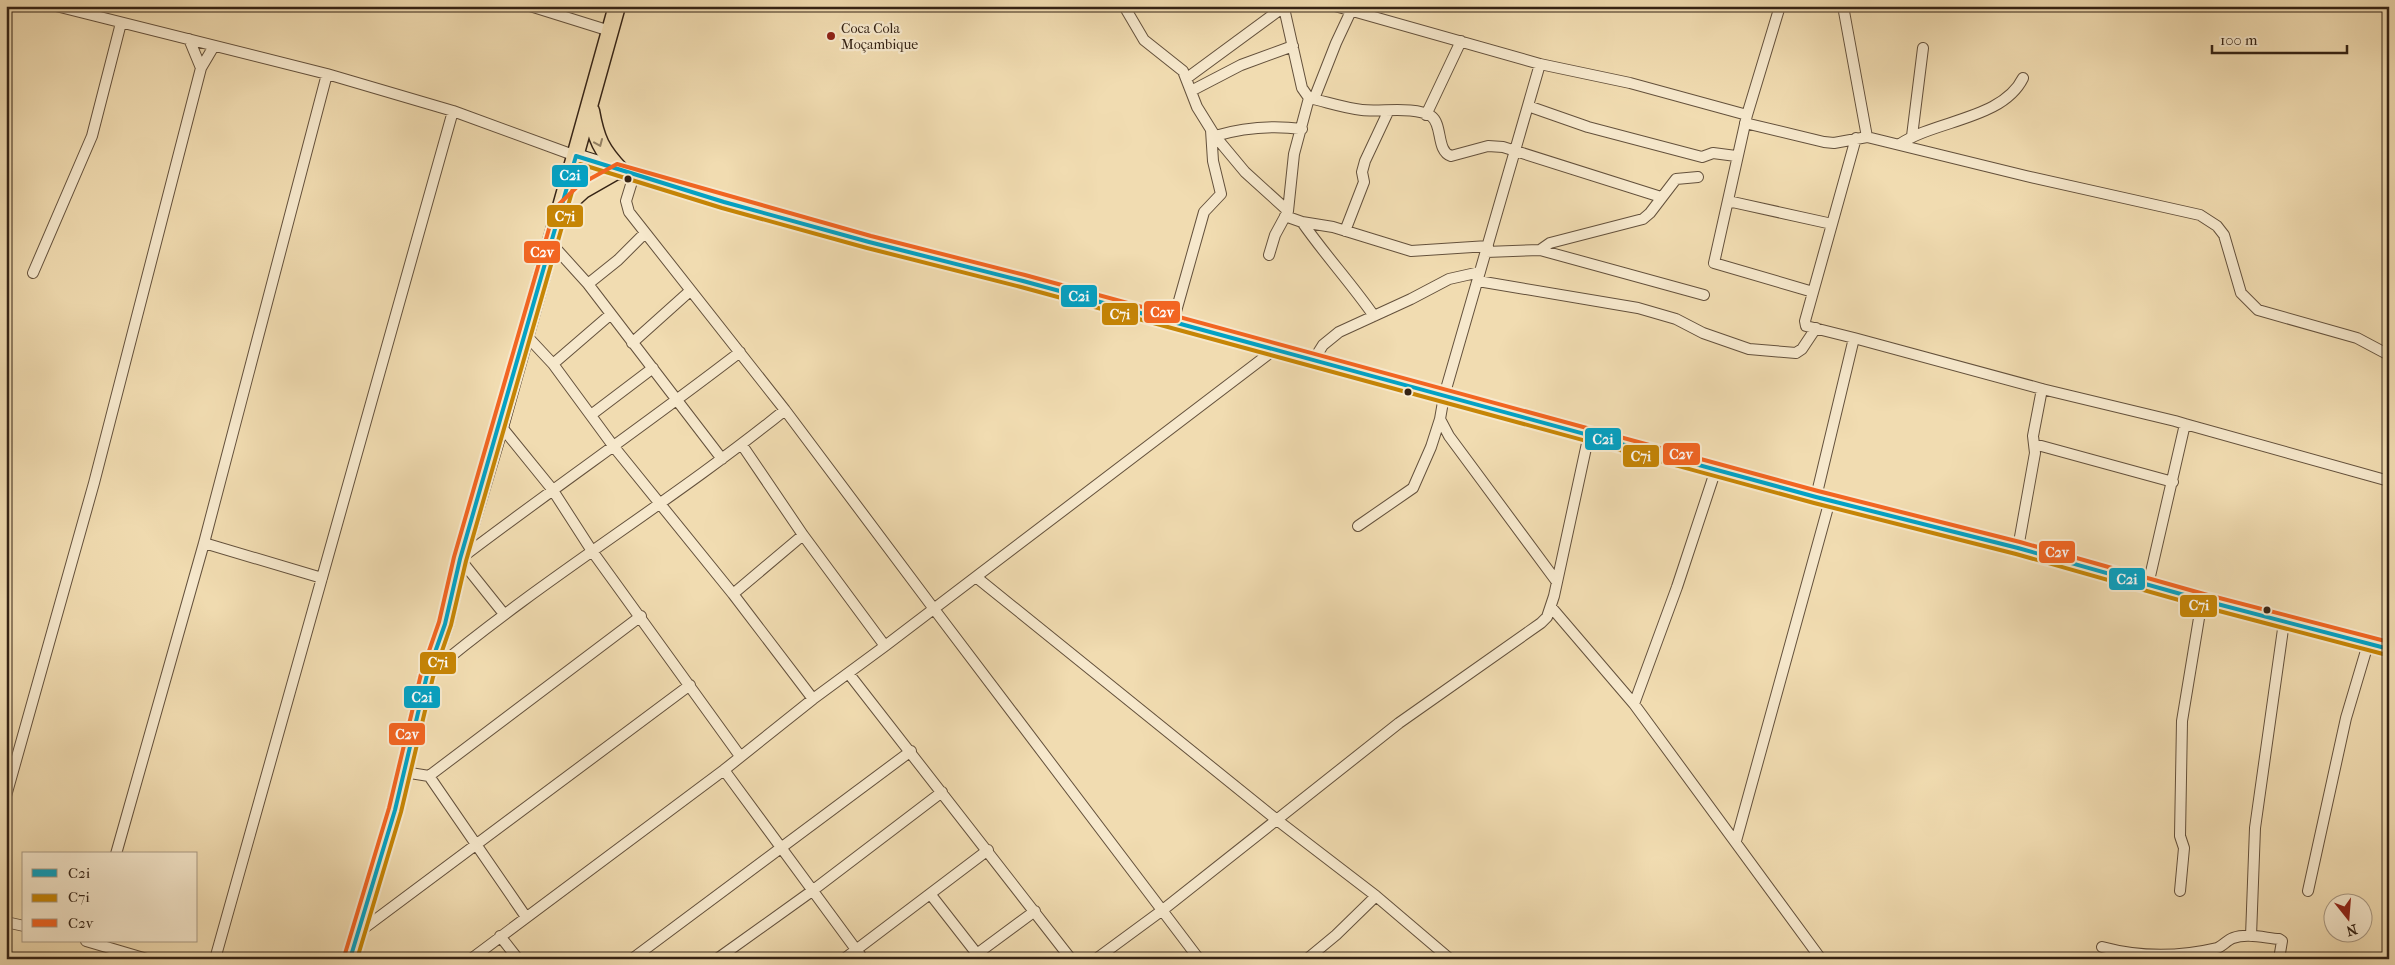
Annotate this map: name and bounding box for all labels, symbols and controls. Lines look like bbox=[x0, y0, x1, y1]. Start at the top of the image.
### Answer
place label: Coca Cola Moçambique bbox=[841, 20, 918, 53]
scale bar bbox=[2212, 22, 2348, 54]
marker: Coca Cola Moçambique bbox=[825, 30, 837, 42]
text: 100 m bbox=[2220, 31, 2258, 49]
one-way arrow bbox=[593, 138, 604, 147]
line badge: C2i bbox=[551, 164, 589, 188]
text: C2i bbox=[560, 167, 581, 184]
unlabelled marker bbox=[623, 174, 633, 184]
line badge: C7i bbox=[546, 204, 584, 228]
text: C7i bbox=[555, 208, 576, 225]
line badge: C2v bbox=[523, 240, 561, 264]
text: C2v bbox=[530, 244, 555, 261]
line badge: C2i bbox=[1060, 284, 1098, 308]
text: C2i bbox=[1069, 288, 1090, 305]
line badge: C2v bbox=[1143, 300, 1181, 324]
line badge: C7i bbox=[1101, 302, 1139, 326]
text: C2v bbox=[1150, 304, 1175, 321]
text: C7i bbox=[1110, 306, 1131, 323]
unlabelled marker bbox=[1403, 387, 1413, 397]
line badge: C2i bbox=[1584, 427, 1622, 451]
text: C2i bbox=[1593, 431, 1614, 448]
line badge: C2v bbox=[1662, 442, 1701, 466]
line badge: C7i bbox=[1622, 444, 1660, 468]
text: C2v bbox=[1669, 446, 1694, 463]
text: C7i bbox=[1631, 448, 1652, 465]
line badge: C2v bbox=[2038, 540, 2076, 564]
text: C2v bbox=[2045, 544, 2070, 561]
line badge: C2i bbox=[2108, 567, 2146, 591]
text: C2i bbox=[2117, 571, 2138, 588]
line badge: C7i bbox=[2179, 594, 2218, 618]
text: C7i bbox=[2189, 597, 2210, 614]
unlabelled marker bbox=[2262, 605, 2272, 615]
line badge: C7i bbox=[419, 651, 457, 675]
text: C7i bbox=[428, 654, 449, 671]
line badge: C2i bbox=[403, 685, 441, 709]
text: C2i bbox=[412, 689, 433, 706]
line badge: C2v bbox=[388, 722, 426, 746]
text: C2v bbox=[395, 726, 420, 743]
legend bbox=[22, 852, 198, 942]
text: C2i bbox=[68, 864, 91, 882]
text: C7i bbox=[68, 888, 90, 906]
north arrow bbox=[2322, 892, 2372, 942]
text: C2v bbox=[68, 914, 94, 932]
text: N bbox=[2344, 920, 2359, 940]

